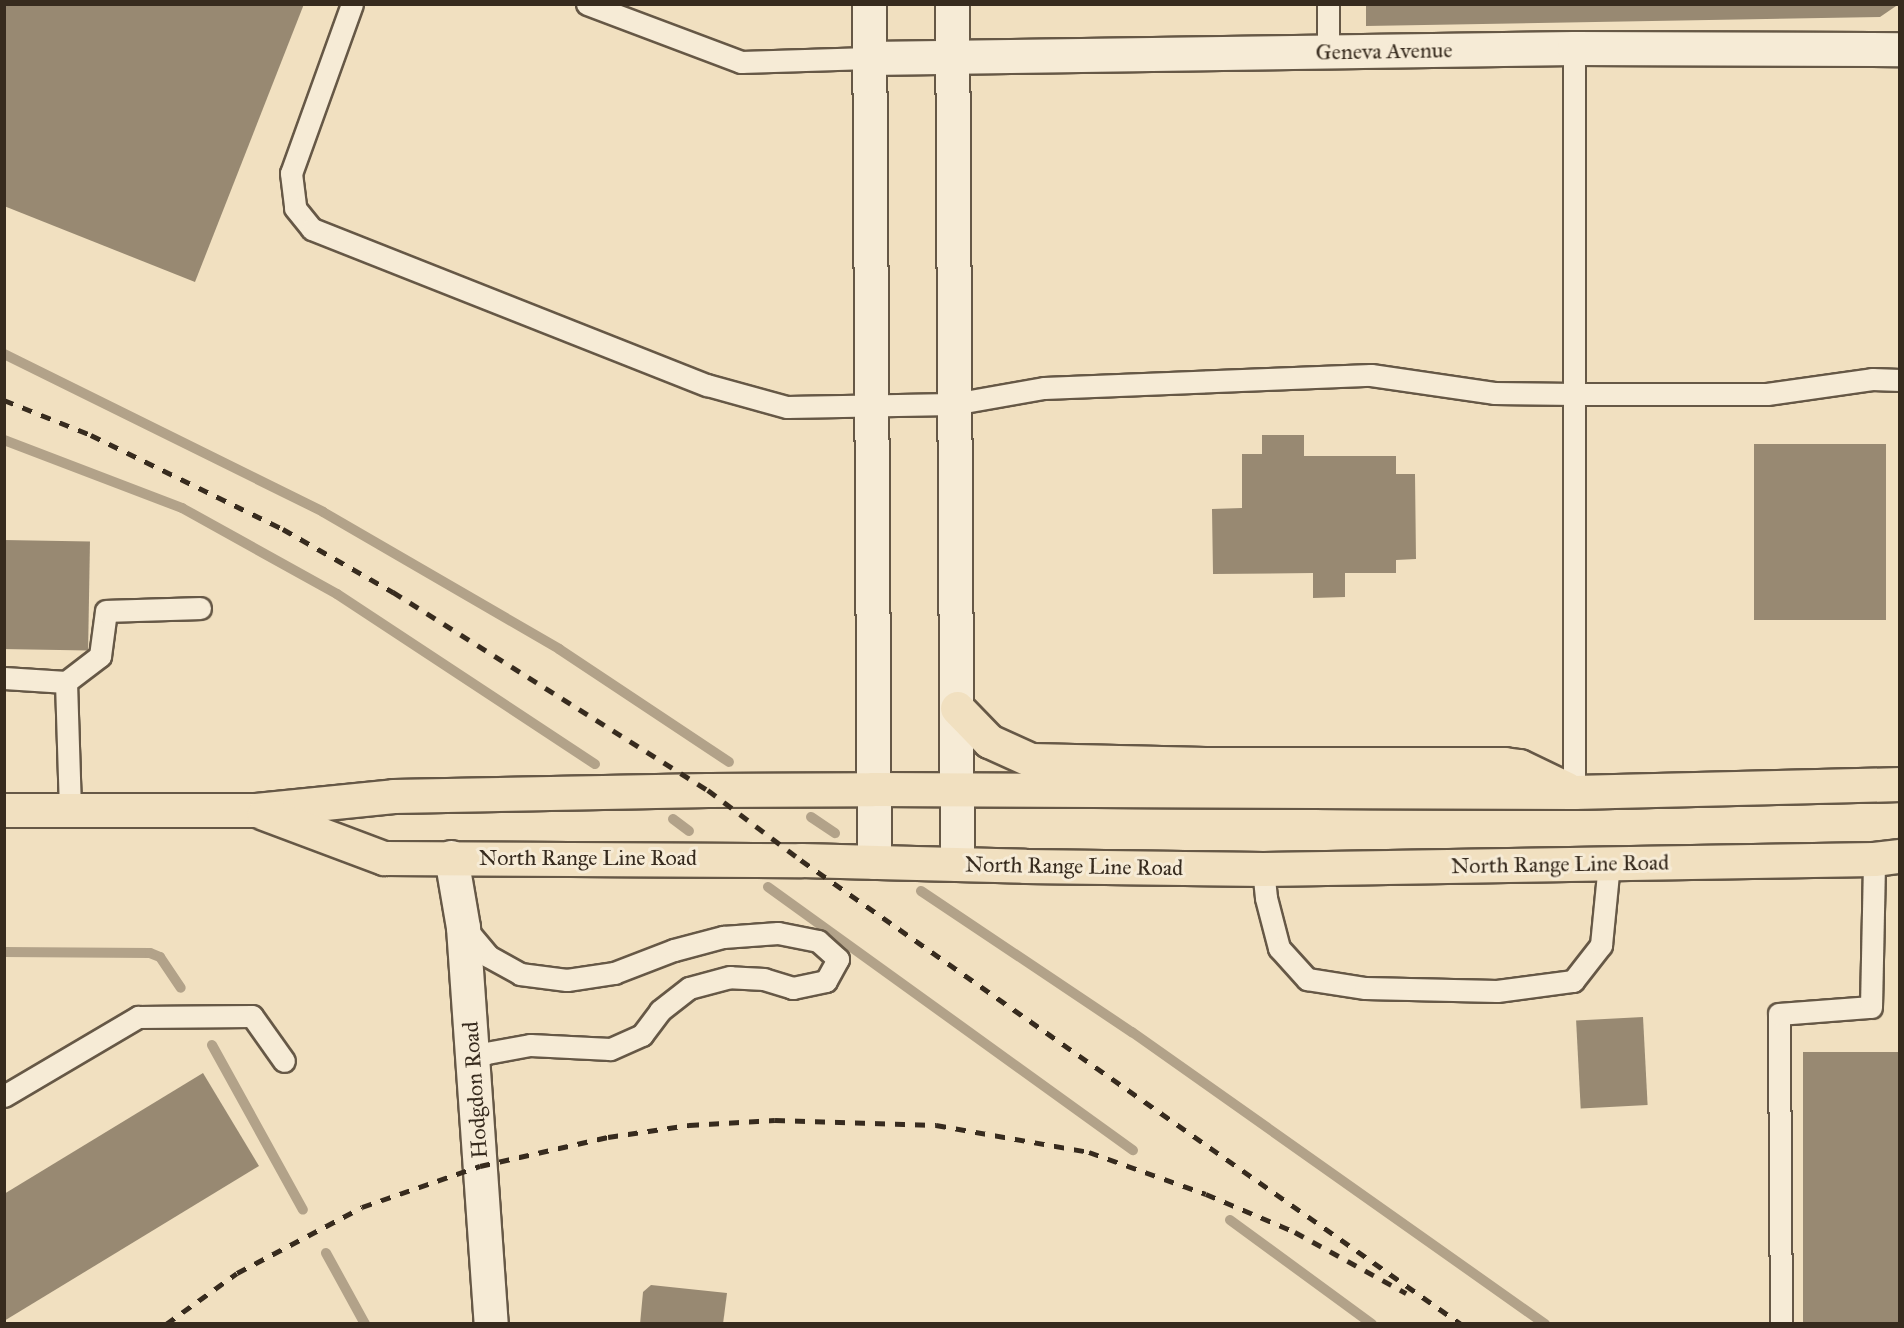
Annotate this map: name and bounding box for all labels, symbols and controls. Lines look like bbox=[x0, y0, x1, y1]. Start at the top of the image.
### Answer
street label: Geneva Avenue bbox=[1315, 37, 1453, 65]
street label: North Range Line Road bbox=[479, 845, 697, 871]
street label: North Range Line Road bbox=[1451, 849, 1669, 879]
street label: North Range Line Road bbox=[965, 851, 1183, 881]
street label: Hodgdon Road bbox=[457, 1021, 493, 1159]

